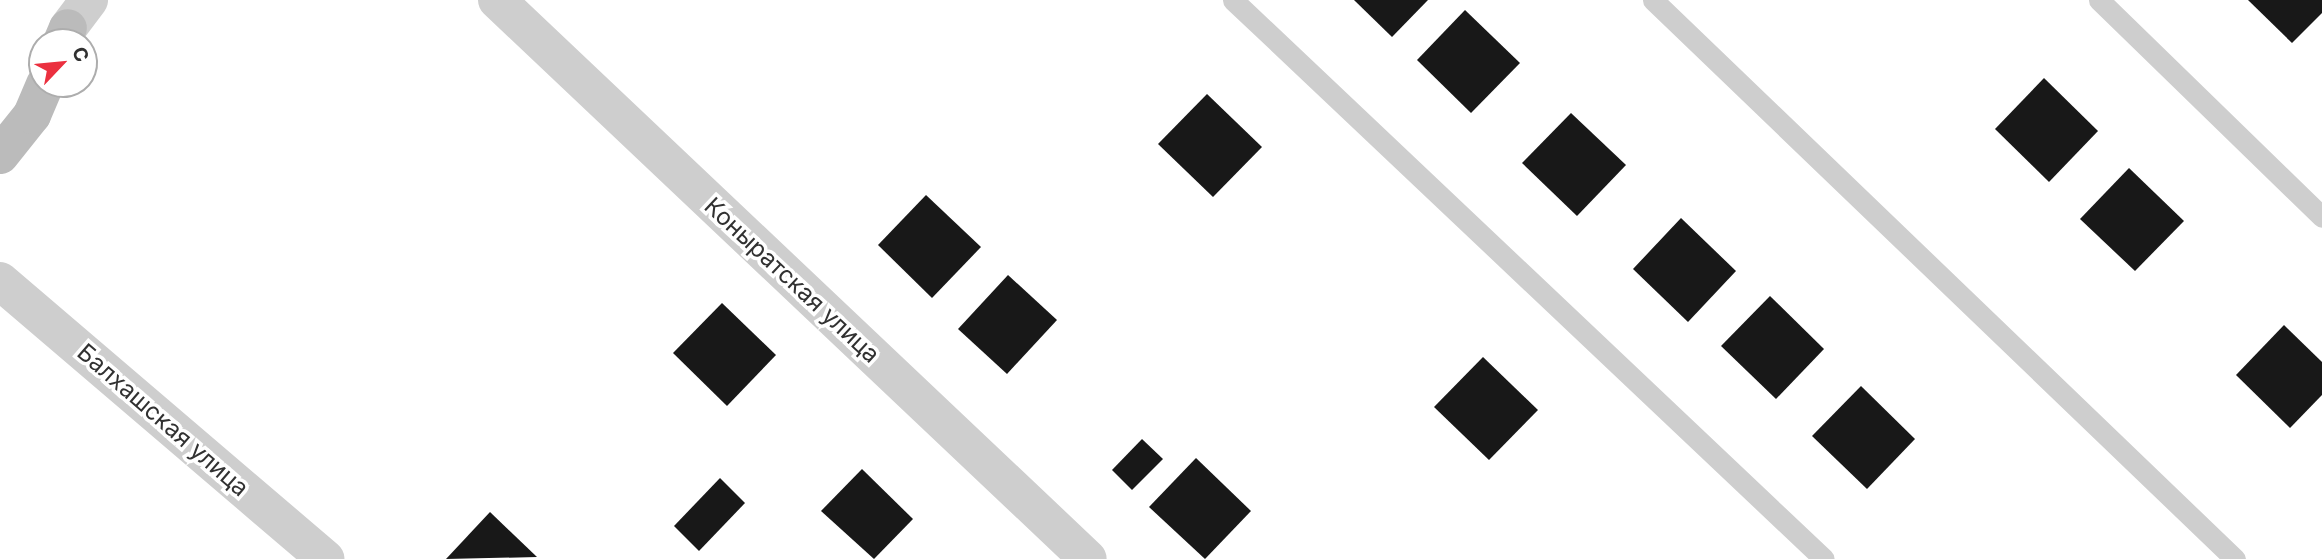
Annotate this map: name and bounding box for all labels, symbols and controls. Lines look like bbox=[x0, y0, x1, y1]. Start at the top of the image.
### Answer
north arrow bbox=[28, 28, 98, 98]
text: С bbox=[67, 43, 94, 66]
street label: Коныратская улица bbox=[698, 191, 886, 369]
street label: Балхашская улица bbox=[71, 338, 255, 502]

